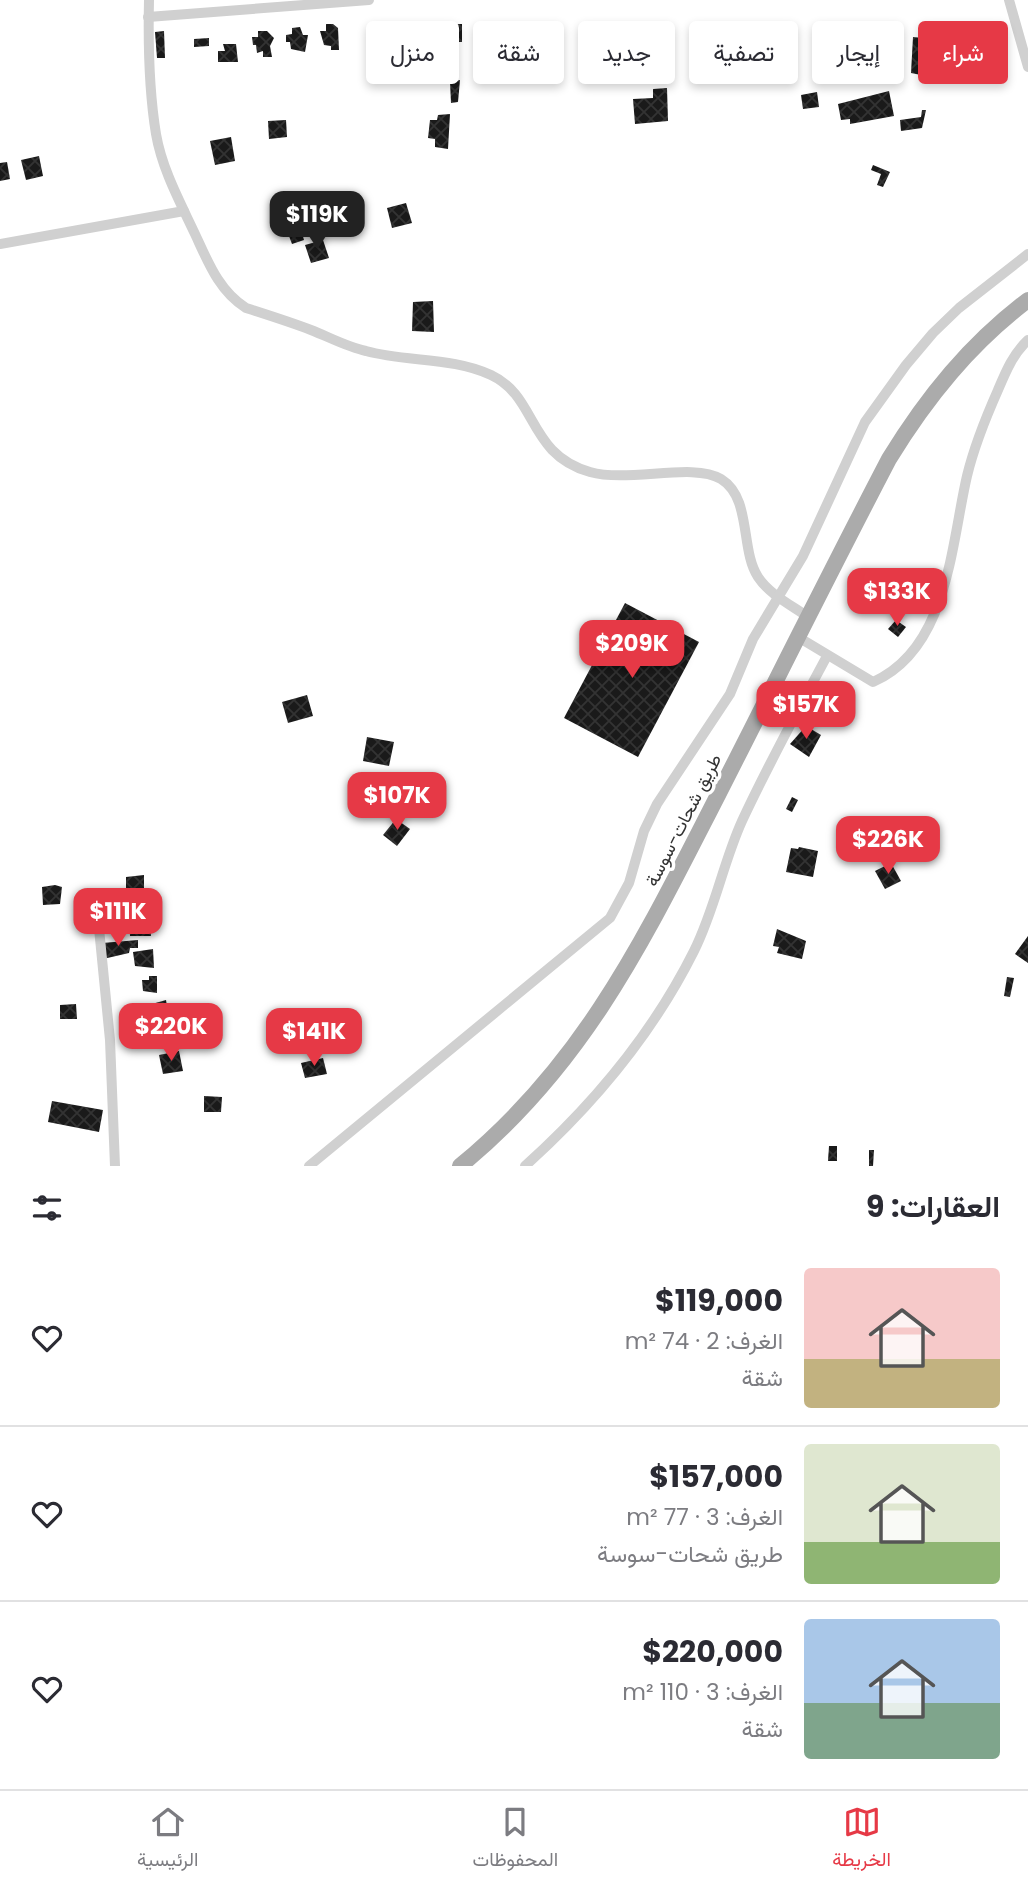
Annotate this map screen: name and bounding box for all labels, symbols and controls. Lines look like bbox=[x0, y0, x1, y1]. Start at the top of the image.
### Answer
chip: منزل bbox=[366, 21, 459, 84]
chip: شقة bbox=[473, 21, 564, 84]
chip: جديد bbox=[578, 21, 675, 84]
chip: تصفية bbox=[689, 21, 798, 84]
chip: إيجار bbox=[812, 21, 904, 84]
chip: شراء bbox=[918, 21, 1008, 84]
pin: $119K bbox=[268, 191, 366, 251]
text: $119K bbox=[286, 198, 348, 230]
pin: $133K bbox=[848, 568, 946, 628]
text: $133K bbox=[863, 575, 931, 607]
pin: $209K bbox=[583, 620, 681, 680]
text: $209K bbox=[595, 627, 669, 659]
pin: $157K bbox=[757, 682, 855, 741]
text: $157K bbox=[772, 688, 840, 720]
street label: طريق شحات-سوسة bbox=[639, 749, 727, 891]
pin: $107K bbox=[348, 772, 446, 832]
text: $107K bbox=[363, 779, 431, 811]
pin: $226K bbox=[839, 816, 937, 876]
text: $226K bbox=[852, 823, 924, 855]
pin: $111K bbox=[69, 888, 167, 948]
text: $111K bbox=[89, 895, 147, 927]
pin: $220K bbox=[122, 1004, 220, 1063]
pin: $141K bbox=[265, 1009, 363, 1068]
text: $220K bbox=[135, 1010, 207, 1042]
text: $141K bbox=[282, 1015, 346, 1047]
text: العقارات: 9 bbox=[866, 1185, 1000, 1228]
icon: filters bbox=[28, 1189, 66, 1227]
text: $119,000 bbox=[655, 1279, 783, 1322]
icon: home bbox=[860, 1296, 944, 1380]
icon: heart bbox=[28, 1319, 66, 1357]
text: الغرف: 2 · 74 m² bbox=[625, 1325, 783, 1357]
text: شقة bbox=[741, 1362, 783, 1394]
text: $157,000 bbox=[649, 1455, 783, 1498]
icon: home bbox=[860, 1472, 944, 1556]
icon: heart bbox=[28, 1495, 66, 1533]
text: الغرف: 3 · 77 m² bbox=[626, 1501, 783, 1533]
text: طريق شحات-سوسة bbox=[597, 1538, 783, 1570]
text: $220,000 bbox=[642, 1630, 783, 1673]
icon: home bbox=[860, 1647, 944, 1731]
icon: heart bbox=[28, 1670, 66, 1708]
text: الغرف: 3 · 110 m² bbox=[622, 1676, 783, 1708]
text: شقة bbox=[741, 1713, 783, 1745]
tab: الرئيسية bbox=[137, 1803, 198, 1876]
tab: المحفوظات bbox=[473, 1803, 558, 1876]
tab: الخريطة bbox=[832, 1803, 891, 1876]

